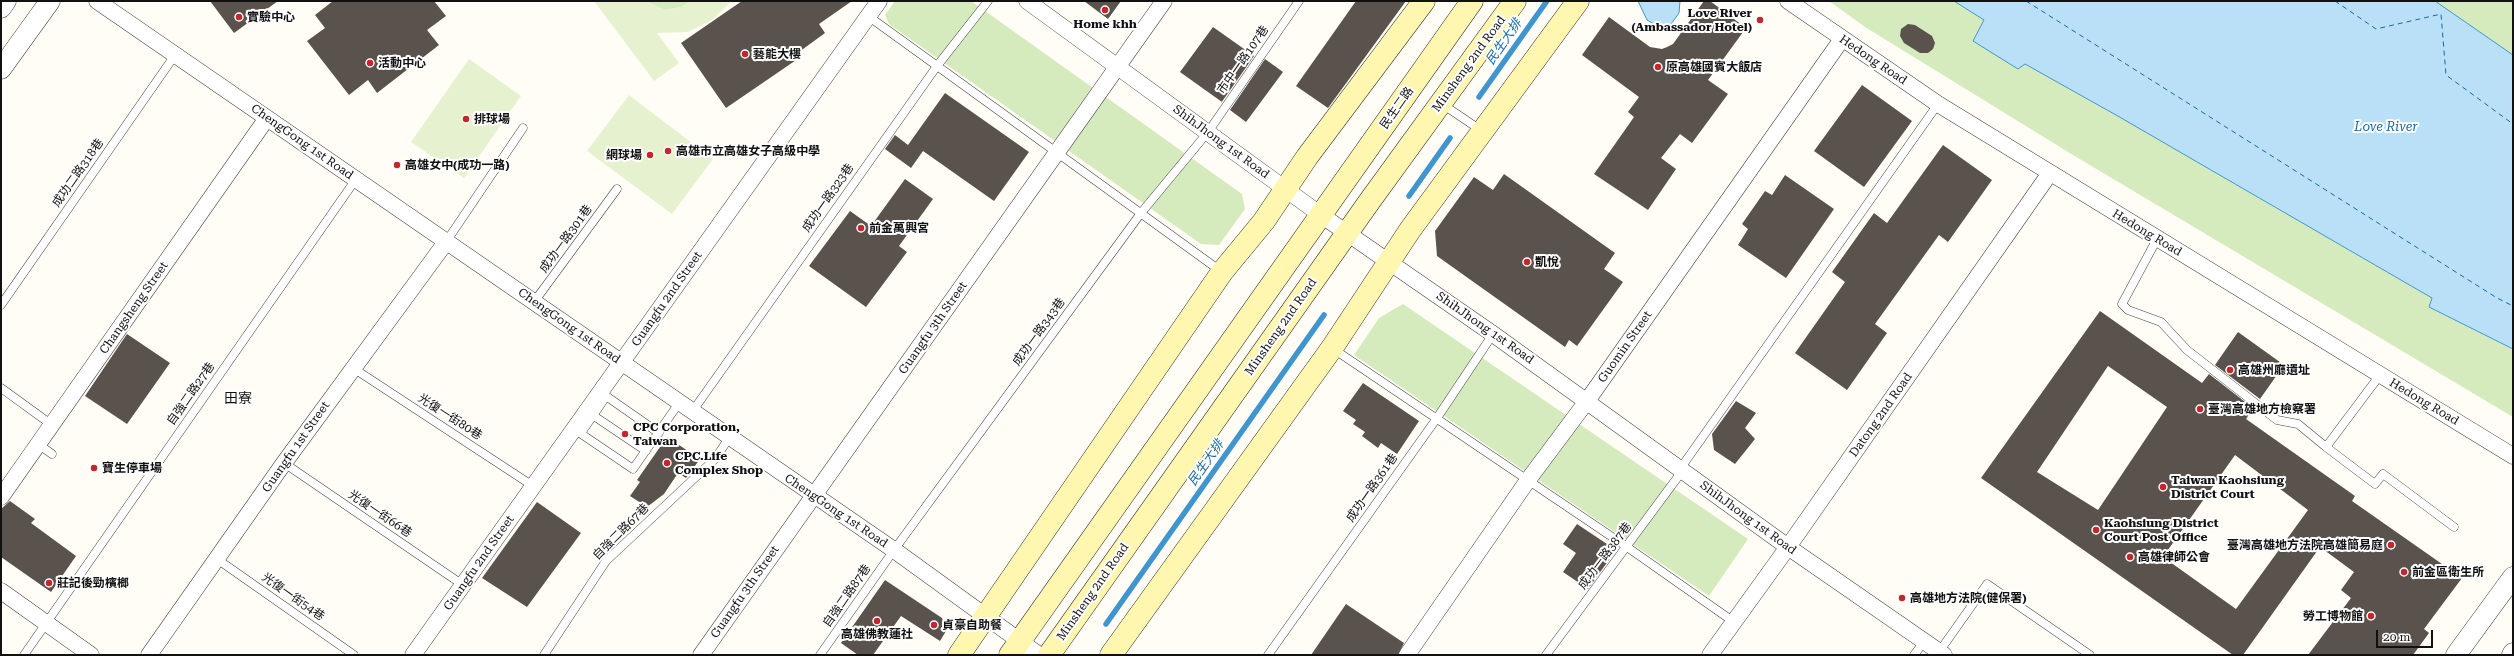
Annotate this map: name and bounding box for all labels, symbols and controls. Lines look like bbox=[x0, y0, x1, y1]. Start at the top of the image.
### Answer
marker: Home khh bbox=[1100, 5, 1110, 15]
place label: Love River (Ambassador Hotel) bbox=[1631, 6, 1752, 34]
place label: 實驗中心 bbox=[247, 10, 295, 24]
marker: 實驗中心 bbox=[234, 12, 244, 22]
street label: Minsheng 2nd Road bbox=[1429, 13, 1509, 115]
marker: Love River (Ambassador Hotel) bbox=[1755, 15, 1765, 25]
water label: 民生大排 bbox=[1483, 16, 1525, 68]
place label: Home khh bbox=[1073, 17, 1137, 31]
street label: 市中一路107巷 bbox=[1214, 23, 1272, 97]
street label: Hedong Road bbox=[1836, 32, 1910, 88]
place label: 藝能大樓 bbox=[753, 47, 801, 61]
marker: 藝能大樓 bbox=[740, 49, 750, 59]
place label: 活動中心 bbox=[378, 56, 426, 70]
marker: 活動中心 bbox=[365, 58, 375, 68]
place label: 原高雄國賓大飯店 bbox=[1666, 60, 1762, 74]
marker: 原高雄國賓大飯店 bbox=[1653, 62, 1663, 72]
street label: 民生二路 bbox=[1377, 84, 1417, 132]
street label: ChengGong 1st Road bbox=[248, 101, 356, 183]
street label: ShihJhong 1st Road bbox=[1170, 102, 1272, 182]
place label: 排球場 bbox=[474, 112, 510, 126]
marker: 排球場 bbox=[461, 114, 471, 124]
water label: Love River bbox=[2354, 119, 2418, 135]
street label: 成功二路318巷 bbox=[49, 136, 107, 210]
place label: 高雄市立高雄女子高級中學 bbox=[676, 144, 820, 158]
marker: 高雄市立高雄女子高級中學 bbox=[663, 146, 673, 156]
place label: 網球場 bbox=[606, 148, 642, 162]
marker: 網球場 bbox=[645, 150, 655, 160]
place label: 高雄女中(成功一路) bbox=[405, 158, 510, 172]
marker: 高雄女中(成功一路) bbox=[392, 160, 402, 170]
street label: 成功一路323巷 bbox=[799, 161, 857, 235]
street label: 成功一路301巷 bbox=[537, 202, 595, 276]
street label: Hedong Road bbox=[2110, 207, 2184, 259]
place label: 前金萬興宮 bbox=[869, 221, 929, 235]
marker: 前金萬興宮 bbox=[856, 223, 866, 233]
street label: Guangfu 2nd Street bbox=[629, 249, 705, 349]
place label: 凱悅 bbox=[1535, 255, 1559, 269]
marker: 凱悅 bbox=[1522, 257, 1532, 267]
street label: Changsheng Street bbox=[97, 259, 171, 357]
street label: Minsheng 2nd Road bbox=[1242, 276, 1320, 378]
street label: Guangfu 3th Street bbox=[896, 279, 970, 377]
street label: ChengGong 1st Road bbox=[515, 285, 623, 367]
street label: ShihJhong 1st Road bbox=[1433, 289, 1537, 367]
street label: 成功一路343巷 bbox=[1010, 295, 1068, 369]
street label: Guomin Street bbox=[1595, 308, 1655, 386]
street label: 自強二路27巷 bbox=[164, 360, 218, 428]
place label: 高雄州廳遺址 bbox=[2238, 363, 2310, 377]
marker: 高雄州廳遺址 bbox=[2225, 365, 2235, 375]
street label: Datong 2nd Road bbox=[1847, 370, 1915, 460]
street label: Hedong Road bbox=[2387, 376, 2461, 428]
district label: 田寮 bbox=[224, 391, 252, 407]
street label: 光復一街80巷 bbox=[415, 391, 485, 443]
street label: Guangfu 1st Street bbox=[259, 399, 333, 495]
place label: 臺灣高雄地方檢察署 bbox=[2208, 402, 2316, 416]
marker: 臺灣高雄地方檢察署 bbox=[2195, 404, 2205, 414]
place label: CPC Corporation, Taiwan bbox=[633, 420, 740, 448]
marker: CPC Corporation, Taiwan bbox=[620, 429, 630, 439]
water label: 民生大排 bbox=[1185, 437, 1227, 489]
place label: CPC.Life Complex Shop bbox=[675, 449, 763, 477]
street label: 成功一路361巷 bbox=[1343, 451, 1401, 525]
marker: CPC.Life Complex Shop bbox=[662, 458, 672, 468]
place label: 寶生停車場 bbox=[102, 461, 162, 475]
marker: 寶生停車場 bbox=[89, 463, 99, 473]
street label: ChengGong 1st Road bbox=[782, 471, 890, 551]
place label: Taiwan Kaohsiung District Court bbox=[2171, 473, 2284, 501]
street label: ShihJhong 1st Road bbox=[1697, 478, 1799, 558]
marker: Taiwan Kaohsiung District Court bbox=[2158, 482, 2168, 492]
street label: 光復一街66巷 bbox=[346, 487, 414, 541]
street label: 自強二路67巷 bbox=[590, 501, 652, 563]
street label: Guangfu 2nd Street bbox=[441, 513, 517, 613]
place label: Kaohsiung District Court Post Office bbox=[2104, 516, 2219, 544]
street label: 成功一路387巷 bbox=[1575, 520, 1635, 592]
marker: Kaohsiung District Court Post Office bbox=[2091, 525, 2101, 535]
place label: 臺灣高雄地方法院高雄簡易庭 bbox=[2227, 538, 2383, 552]
marker: 臺灣高雄地方法院高雄簡易庭 bbox=[2386, 540, 2396, 550]
street label: Minsheng 2nd Road bbox=[1054, 541, 1132, 643]
street label: Guangfu 3th Street bbox=[708, 543, 782, 641]
place label: 高雄律師公會 bbox=[2138, 550, 2210, 564]
marker: 高雄律師公會 bbox=[2125, 552, 2135, 562]
street label: 自強二路87巷 bbox=[820, 562, 874, 630]
place label: 前金區衛生所 bbox=[2412, 565, 2484, 579]
marker: 前金區衛生所 bbox=[2399, 567, 2409, 577]
street label: 光復一街54巷 bbox=[259, 570, 327, 624]
place label: 莊記後勁檳榔 bbox=[57, 576, 129, 590]
marker: 莊記後勁檳榔 bbox=[44, 578, 54, 588]
place label: 高雄地方法院(健保署) bbox=[1910, 591, 2027, 605]
marker: 高雄地方法院(健保署) bbox=[1897, 593, 1907, 603]
place label: 勞工博物館 bbox=[2303, 609, 2363, 623]
marker: 勞工博物館 bbox=[2366, 611, 2376, 621]
marker: 高雄佛教蓮社 bbox=[872, 616, 882, 626]
place label: 貞豪自助餐 bbox=[942, 618, 1002, 632]
marker: 貞豪自助餐 bbox=[929, 620, 939, 630]
scale bar bbox=[2378, 622, 2435, 648]
place label: 高雄佛教蓮社 bbox=[841, 627, 913, 641]
text: 20 m bbox=[2383, 630, 2410, 644]

